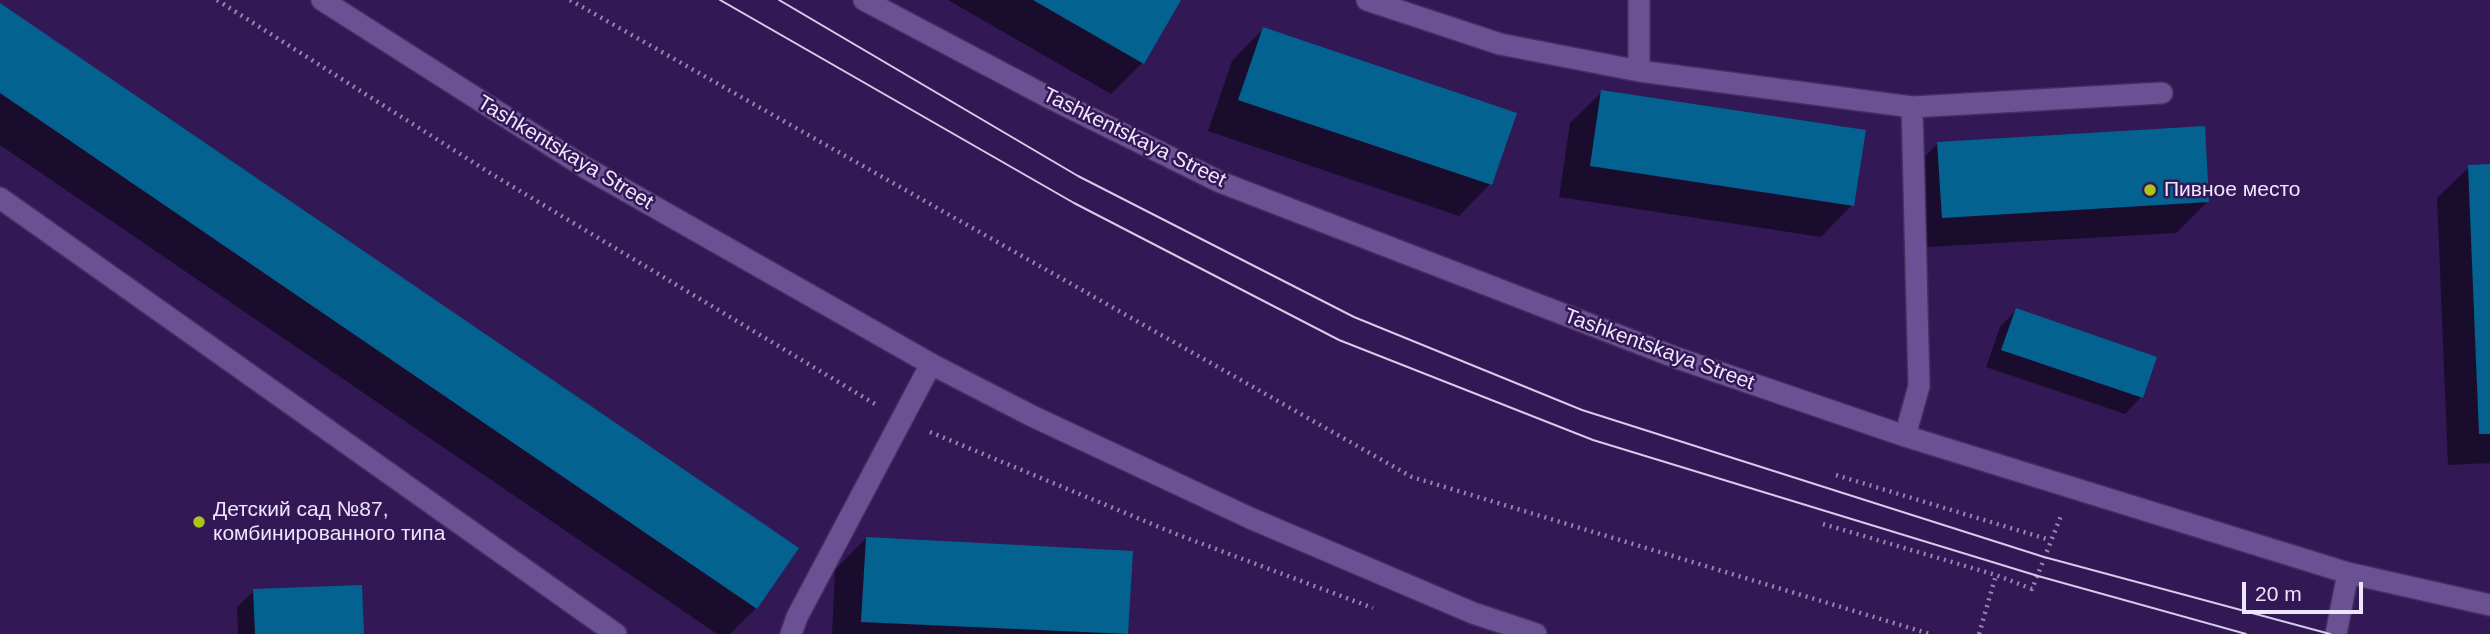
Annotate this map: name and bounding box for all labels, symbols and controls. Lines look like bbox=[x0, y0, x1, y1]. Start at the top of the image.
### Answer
street label: Tashkentskaya Street bbox=[1038, 83, 1230, 193]
street label: Tashkentskaya Street bbox=[472, 90, 658, 216]
place label: Пивное место bbox=[2164, 177, 2300, 203]
marker: Пивное место bbox=[2142, 182, 2158, 198]
street label: Tashkentskaya Street bbox=[1560, 304, 1758, 396]
place label: Детский сад №87, комбинированного типа bbox=[213, 497, 445, 547]
marker: Детский сад №87, комбинированного типа bbox=[191, 514, 207, 530]
scale bar bbox=[2245, 568, 2366, 612]
text: 20 m bbox=[2255, 582, 2302, 605]

